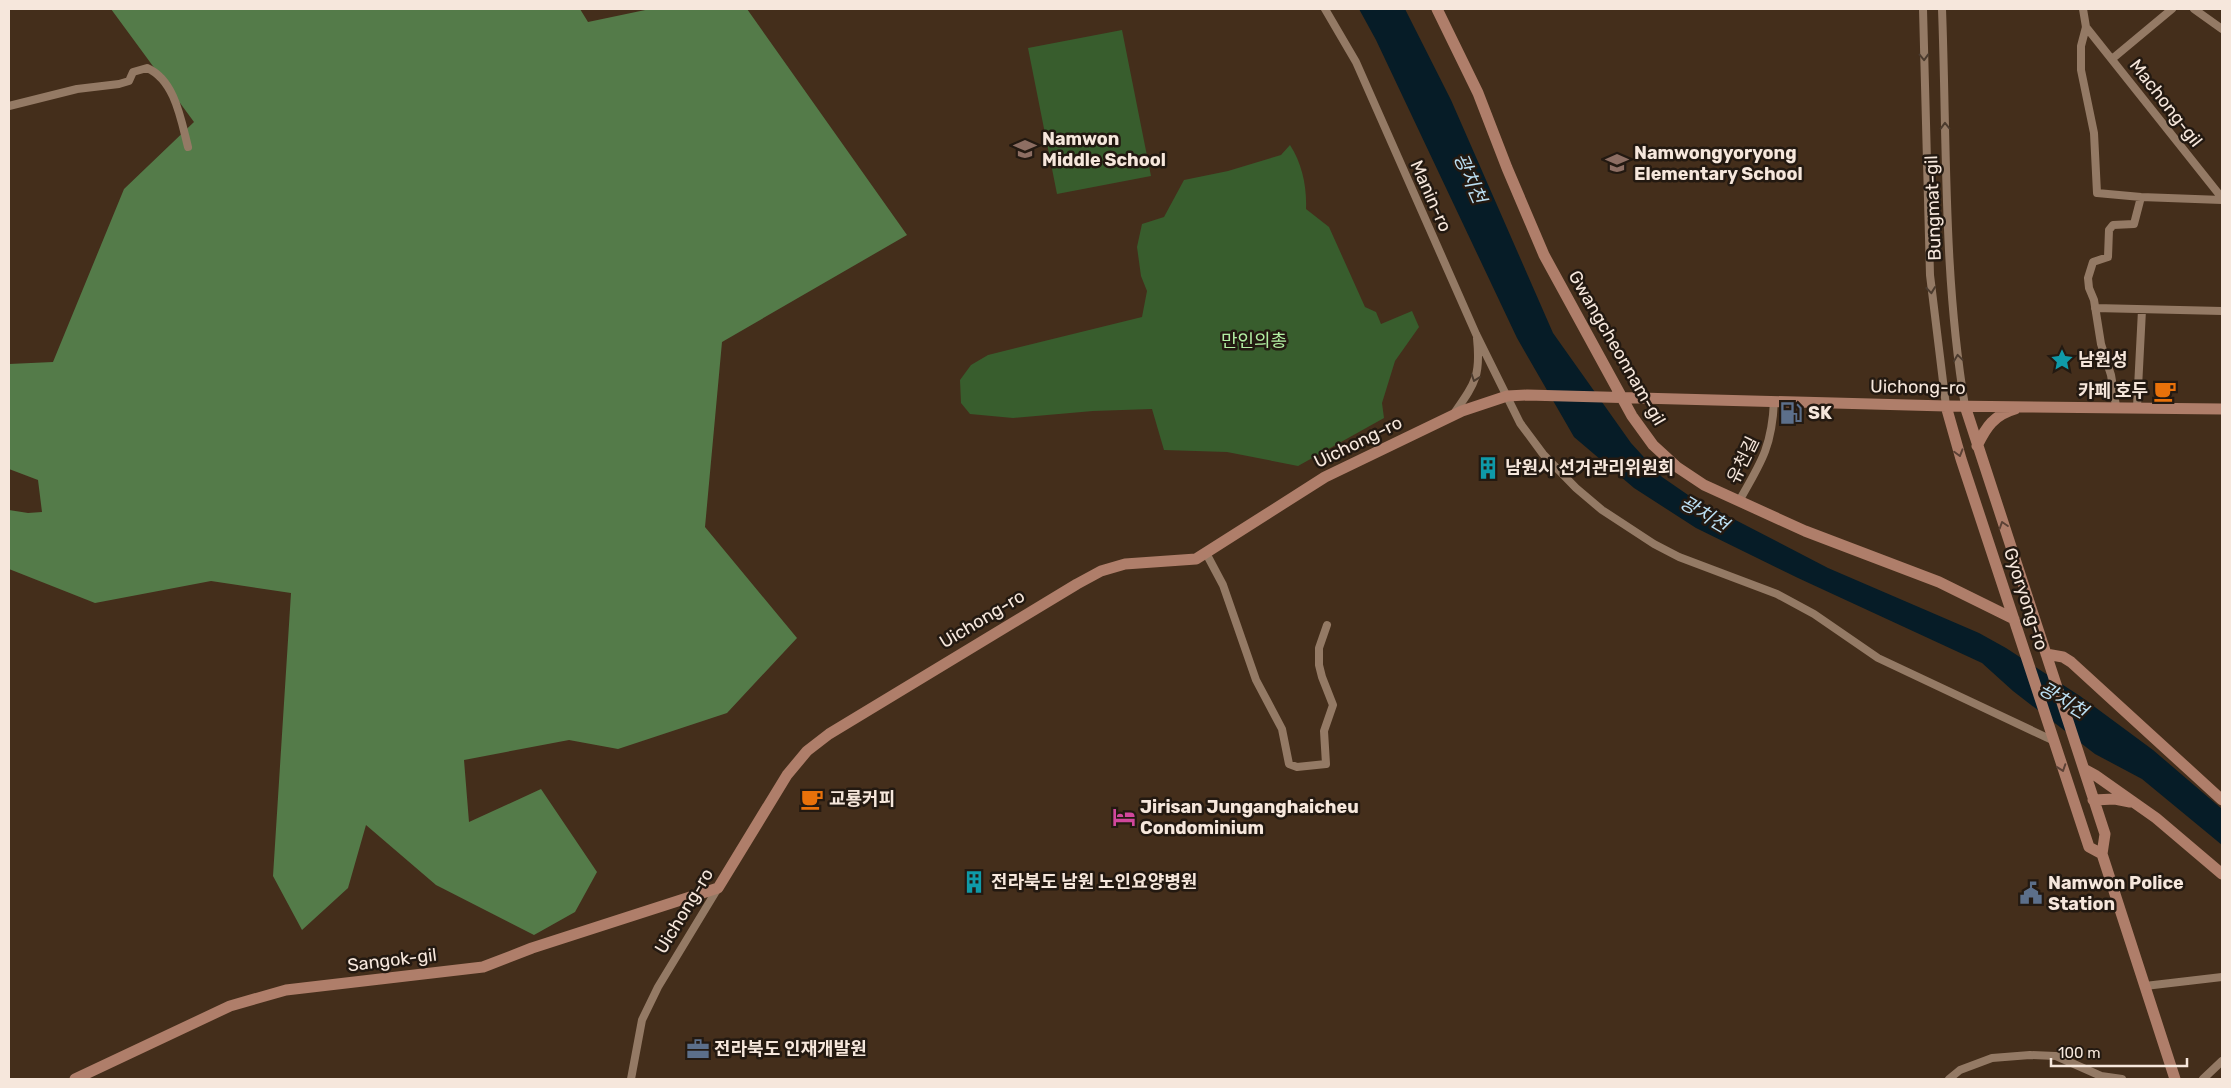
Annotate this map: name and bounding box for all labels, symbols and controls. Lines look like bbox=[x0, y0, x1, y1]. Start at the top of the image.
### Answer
one-way arrow bbox=[1919, 54, 1929, 62]
street label: Machong-gil bbox=[2125, 55, 2207, 151]
one-way arrow bbox=[1940, 122, 1950, 130]
place label: Namwon Middle School bbox=[1042, 128, 1166, 171]
school or university icon: Namwon Middle School bbox=[1012, 136, 1038, 162]
place label: Namwongyoryong Elementary School bbox=[1634, 142, 1803, 185]
water label: 광치천 bbox=[1449, 149, 1492, 208]
school or university icon: Namwongyoryong Elementary School bbox=[1604, 150, 1630, 176]
street label: Bungmat-gil bbox=[1920, 155, 1946, 261]
street label: Manin-ro bbox=[1405, 157, 1457, 235]
street label: Gwangcheonnam-gil bbox=[1564, 267, 1670, 429]
one-way arrow bbox=[1926, 286, 1937, 294]
park label: 만인의총 bbox=[1221, 330, 1287, 352]
place icon: 남원성 bbox=[2049, 347, 2075, 373]
place label: 남원성 bbox=[2078, 349, 2128, 371]
one-way arrow bbox=[1953, 354, 1963, 362]
one-way arrow bbox=[1471, 373, 1481, 381]
street label: Uichong-ro bbox=[1870, 375, 1966, 399]
cafe icon: 카페 호두 bbox=[2152, 378, 2178, 404]
place label: 카페 호두 bbox=[2078, 380, 2148, 402]
fuel station icon: SK bbox=[1778, 400, 1804, 426]
place label: SK bbox=[1808, 402, 1832, 424]
street label: Uichong-ro bbox=[1310, 411, 1406, 473]
street label: 유천길 bbox=[1722, 433, 1764, 487]
one-way arrow bbox=[1953, 448, 1964, 457]
building icon: 남원시 선거관리위원회 bbox=[1475, 455, 1501, 481]
place label: 남원시 선거관리위원회 bbox=[1505, 457, 1674, 479]
water label: 광치천 bbox=[1676, 491, 1734, 538]
one-way arrow bbox=[1999, 521, 2009, 529]
street label: Gyoryong-ro bbox=[1999, 545, 2053, 653]
street label: Uichong-ro bbox=[935, 585, 1029, 653]
water label: 광치천 bbox=[2035, 677, 2093, 724]
one-way arrow bbox=[2056, 763, 2066, 771]
cafe icon: 교룡커피 bbox=[799, 786, 825, 812]
place label: 교룡커피 bbox=[829, 788, 895, 810]
place label: Jirisan Junganghaicheu Condominium bbox=[1140, 796, 1359, 839]
hotel icon: Jirisan Junganghaicheu Condominium bbox=[1111, 804, 1137, 830]
street label: Uichong-ro bbox=[650, 864, 718, 958]
building icon: 전라북도 남원 노인요양병원 bbox=[961, 869, 987, 895]
place label: 전라북도 남원 노인요양병원 bbox=[991, 871, 1197, 893]
place label: Namwon Police Station bbox=[2048, 872, 2184, 915]
public building icon: Namwon Police Station bbox=[2018, 880, 2044, 906]
street label: Sangok-gil bbox=[346, 944, 438, 976]
office icon: 전라북도 인재개발원 bbox=[685, 1036, 711, 1062]
scale bar bbox=[2051, 1036, 2187, 1068]
place label: 전라북도 인재개발원 bbox=[714, 1038, 867, 1060]
text: 100 m bbox=[2058, 1044, 2100, 1062]

